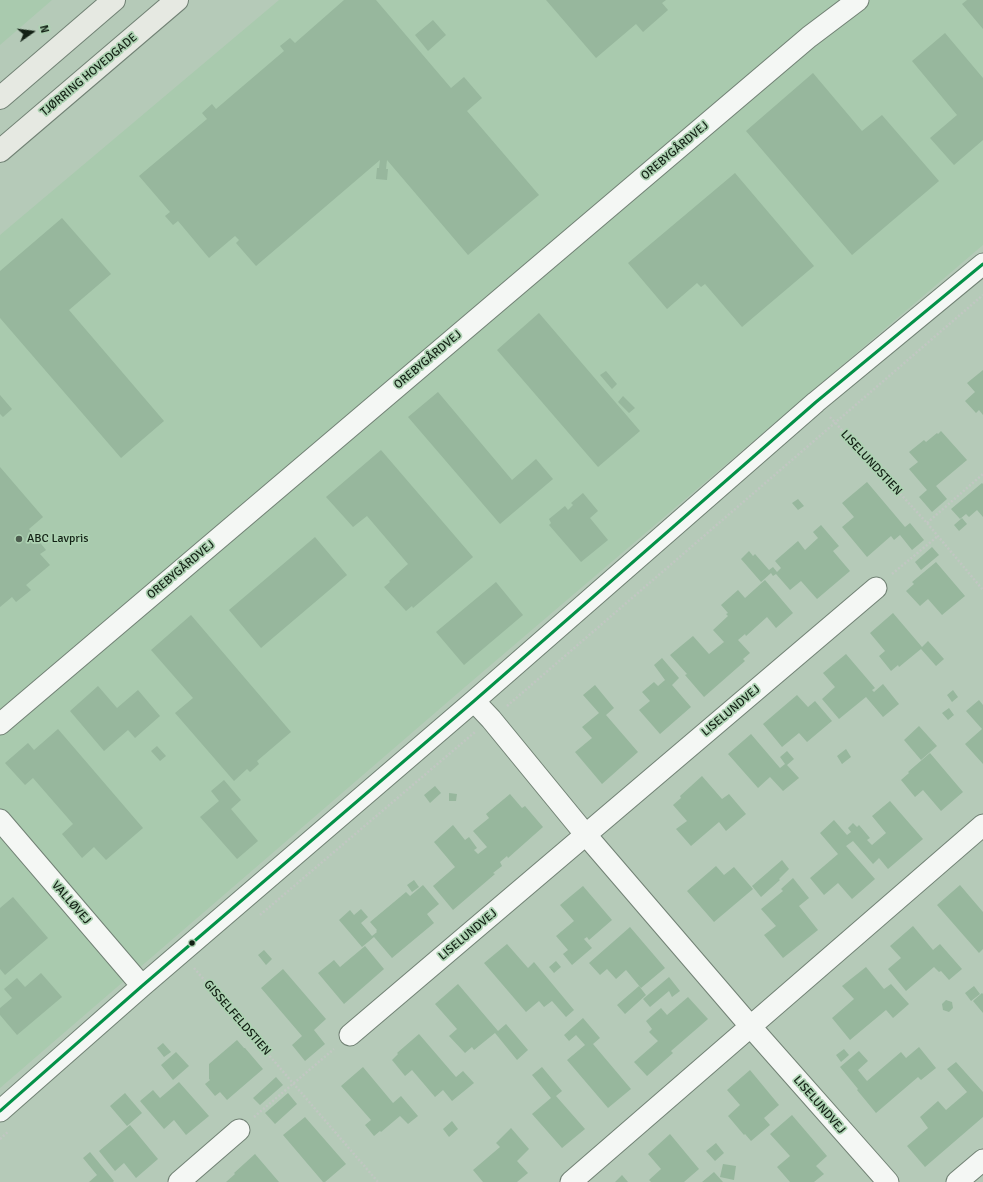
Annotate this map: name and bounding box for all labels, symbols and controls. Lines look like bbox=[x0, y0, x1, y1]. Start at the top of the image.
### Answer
north arrow bbox=[12, 12, 52, 52]
street label: TJØRRING HOVEDGADE bbox=[38, 30, 140, 120]
street label: OREBYGÅRDVEJ bbox=[638, 119, 712, 183]
street label: OREBYGÅRDVEJ bbox=[391, 328, 465, 392]
street label: LISELUNDSTIEN bbox=[837, 427, 905, 499]
place label: ABC Lavpris bbox=[27, 532, 88, 546]
marker: ABC Lavpris bbox=[14, 534, 24, 544]
street label: OREBYGÅRDVEJ bbox=[144, 538, 218, 602]
street label: LISELUNDVEJ bbox=[699, 682, 763, 740]
street label: VALLØVEJ bbox=[48, 878, 94, 928]
street label: LISELUNDVEJ bbox=[436, 906, 500, 964]
unlabelled marker bbox=[187, 938, 197, 948]
street label: GISSELFELDSTIEN bbox=[200, 977, 274, 1059]
street label: LISELUNDVEJ bbox=[790, 1073, 848, 1137]

